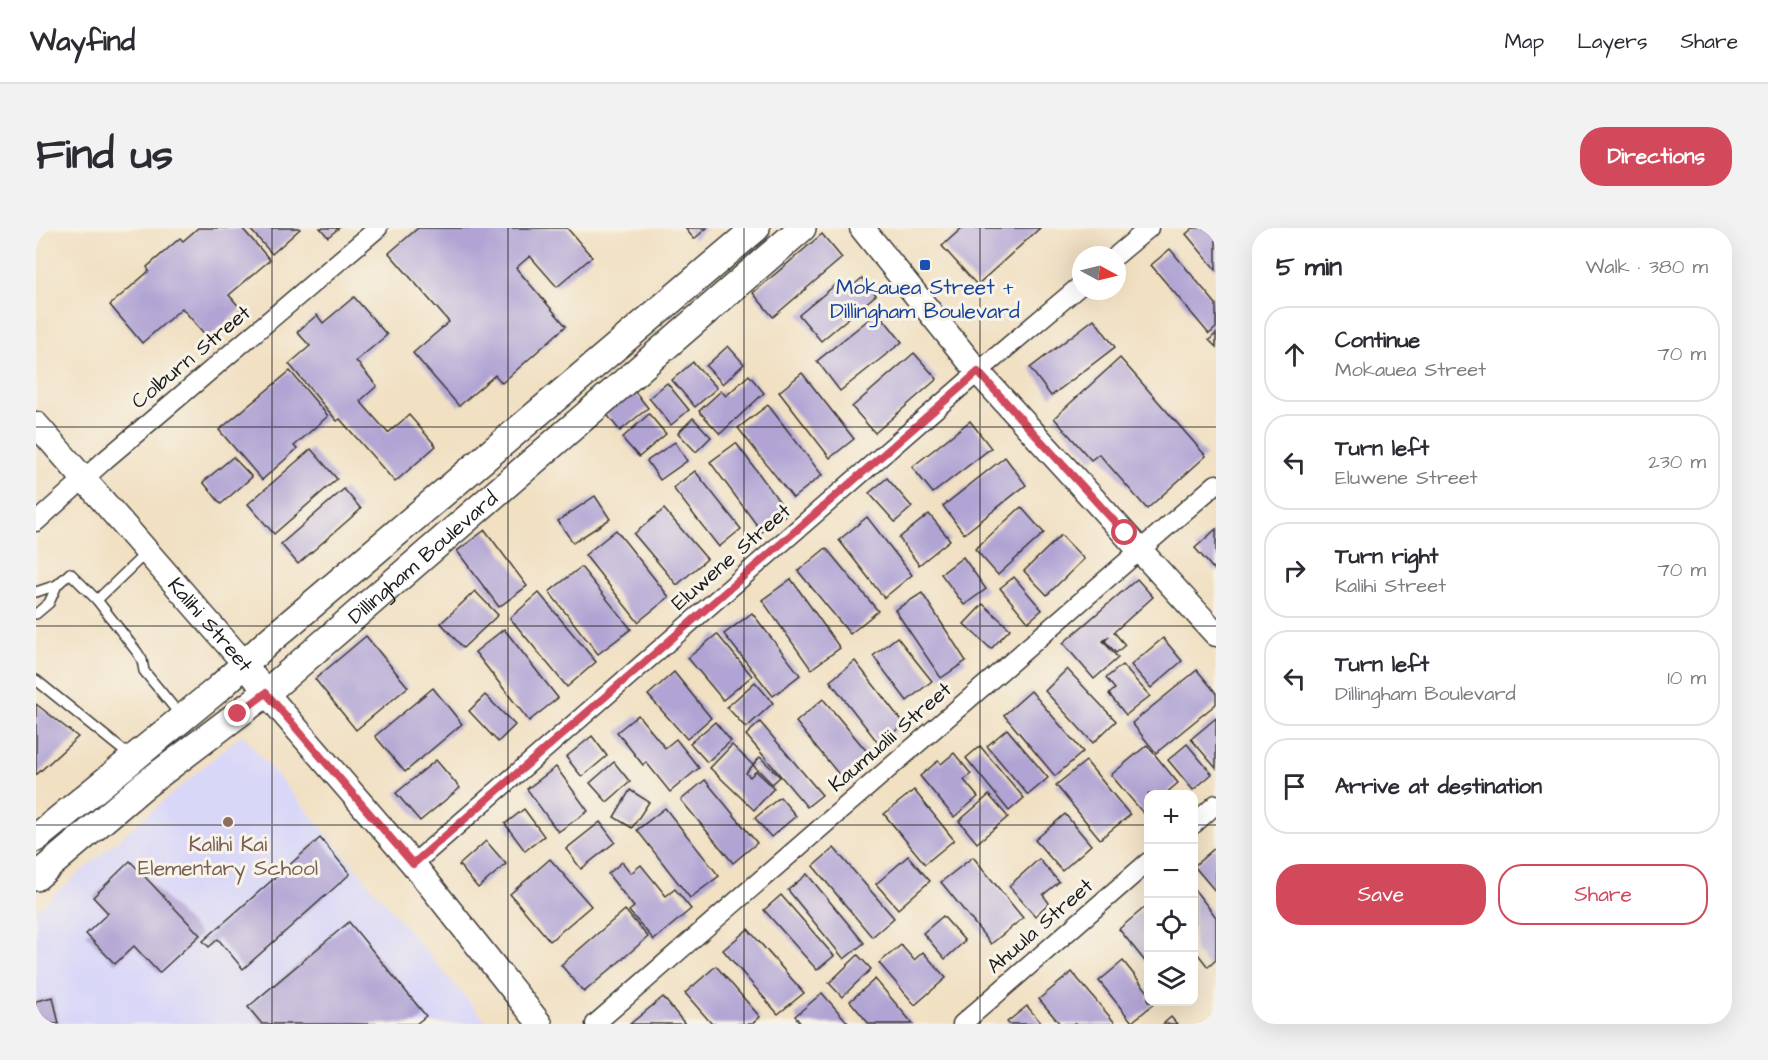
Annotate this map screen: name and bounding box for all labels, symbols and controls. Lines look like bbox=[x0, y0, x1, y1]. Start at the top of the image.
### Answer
text: Wayfind bbox=[30, 22, 135, 61]
text: Map bbox=[1504, 27, 1544, 56]
text: Layers bbox=[1577, 27, 1647, 56]
text: Share bbox=[1680, 27, 1738, 56]
text: Find us bbox=[36, 127, 173, 185]
button: Directions bbox=[1580, 127, 1732, 186]
north arrow bbox=[1072, 246, 1126, 300]
text: 5 min bbox=[1276, 249, 1342, 285]
text: Walk · 380 m bbox=[1585, 253, 1708, 281]
marker: Mokauea Street + Dillingham Boulevard bbox=[918, 258, 932, 272]
place label: Mokauea Street + Dillingham Boulevard bbox=[830, 273, 1020, 328]
street label: Colburn Street bbox=[125, 298, 257, 416]
text: Continue bbox=[1335, 325, 1420, 356]
icon: ahead bbox=[1278, 338, 1311, 371]
text: 70 m bbox=[1658, 340, 1706, 368]
text: Mokauea Street bbox=[1335, 356, 1486, 384]
text: Turn left bbox=[1335, 433, 1429, 464]
icon: left bbox=[1278, 446, 1311, 479]
text: 230 m bbox=[1648, 448, 1706, 476]
text: Eluwene Street bbox=[1335, 464, 1478, 492]
street label: Dillingham Boulevard bbox=[341, 484, 504, 630]
street label: Eluwene Street bbox=[665, 497, 797, 617]
route start bbox=[1111, 519, 1137, 545]
text: Turn right bbox=[1335, 541, 1438, 572]
icon: right bbox=[1278, 554, 1311, 587]
text: 70 m bbox=[1658, 556, 1706, 584]
street label: Kalihi Street bbox=[161, 571, 260, 678]
text: Kalihi Street bbox=[1335, 572, 1446, 600]
text: Turn left bbox=[1335, 649, 1429, 680]
icon: left bbox=[1278, 662, 1311, 695]
text: 10 m bbox=[1667, 664, 1706, 692]
street label: Kaumualii Street bbox=[822, 675, 958, 799]
text: Dillingham Boulevard bbox=[1335, 680, 1516, 708]
route end bbox=[224, 700, 250, 726]
icon: arrive bbox=[1278, 770, 1311, 803]
text: Arrive at destination bbox=[1335, 771, 1542, 802]
map controls bbox=[1144, 790, 1198, 1006]
button: + bbox=[1144, 790, 1198, 844]
marker: Kalihi Kai Elementary School bbox=[221, 815, 235, 829]
place label: Kalihi Kai Elementary School bbox=[138, 830, 318, 885]
button: − bbox=[1144, 844, 1198, 898]
button: Save bbox=[1276, 864, 1486, 925]
button: Share bbox=[1498, 864, 1708, 925]
street label: Ahuula Street bbox=[981, 871, 1100, 980]
button: locate bbox=[1144, 898, 1198, 952]
button: layers bbox=[1144, 952, 1198, 1006]

